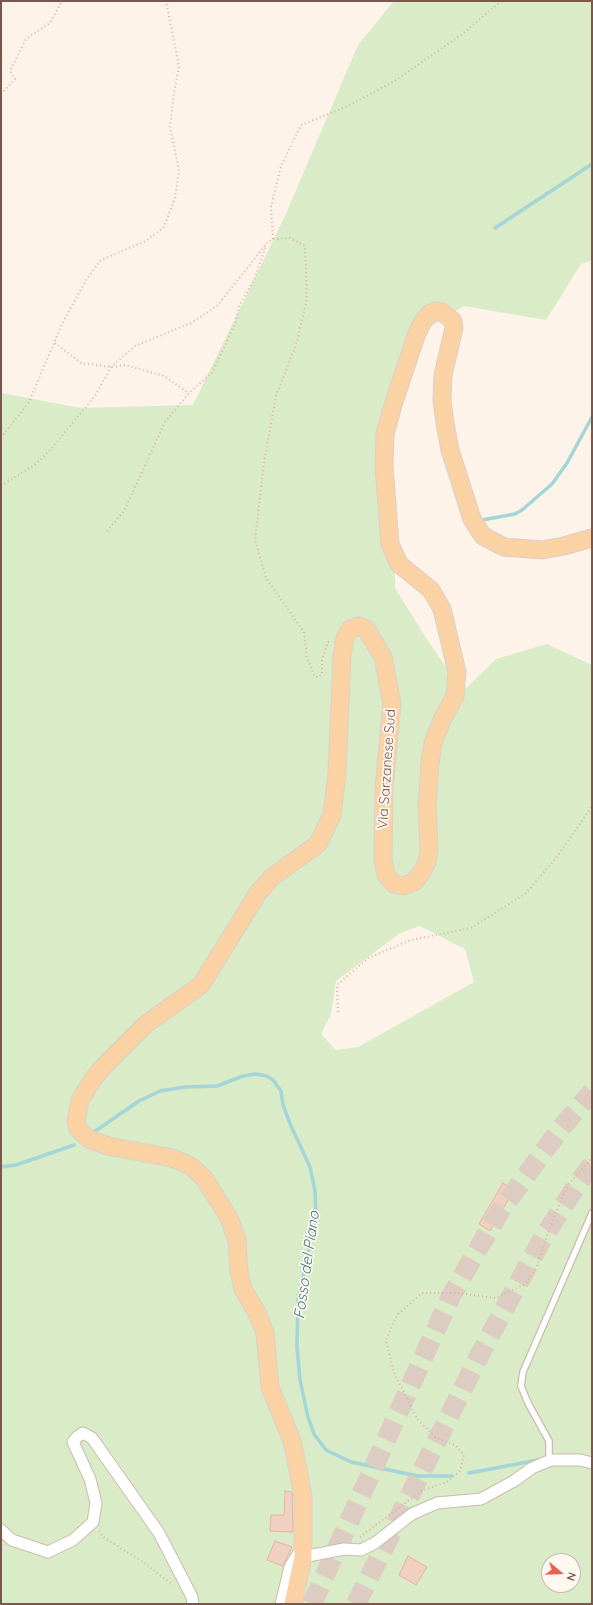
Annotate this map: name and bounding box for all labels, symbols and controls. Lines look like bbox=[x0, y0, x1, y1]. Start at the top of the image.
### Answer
street label: Via Sarzanese Sud bbox=[374, 708, 400, 830]
water label: Fosso del Piano bbox=[291, 1210, 323, 1320]
north arrow bbox=[541, 1553, 581, 1593]
text: N bbox=[563, 1570, 579, 1583]

